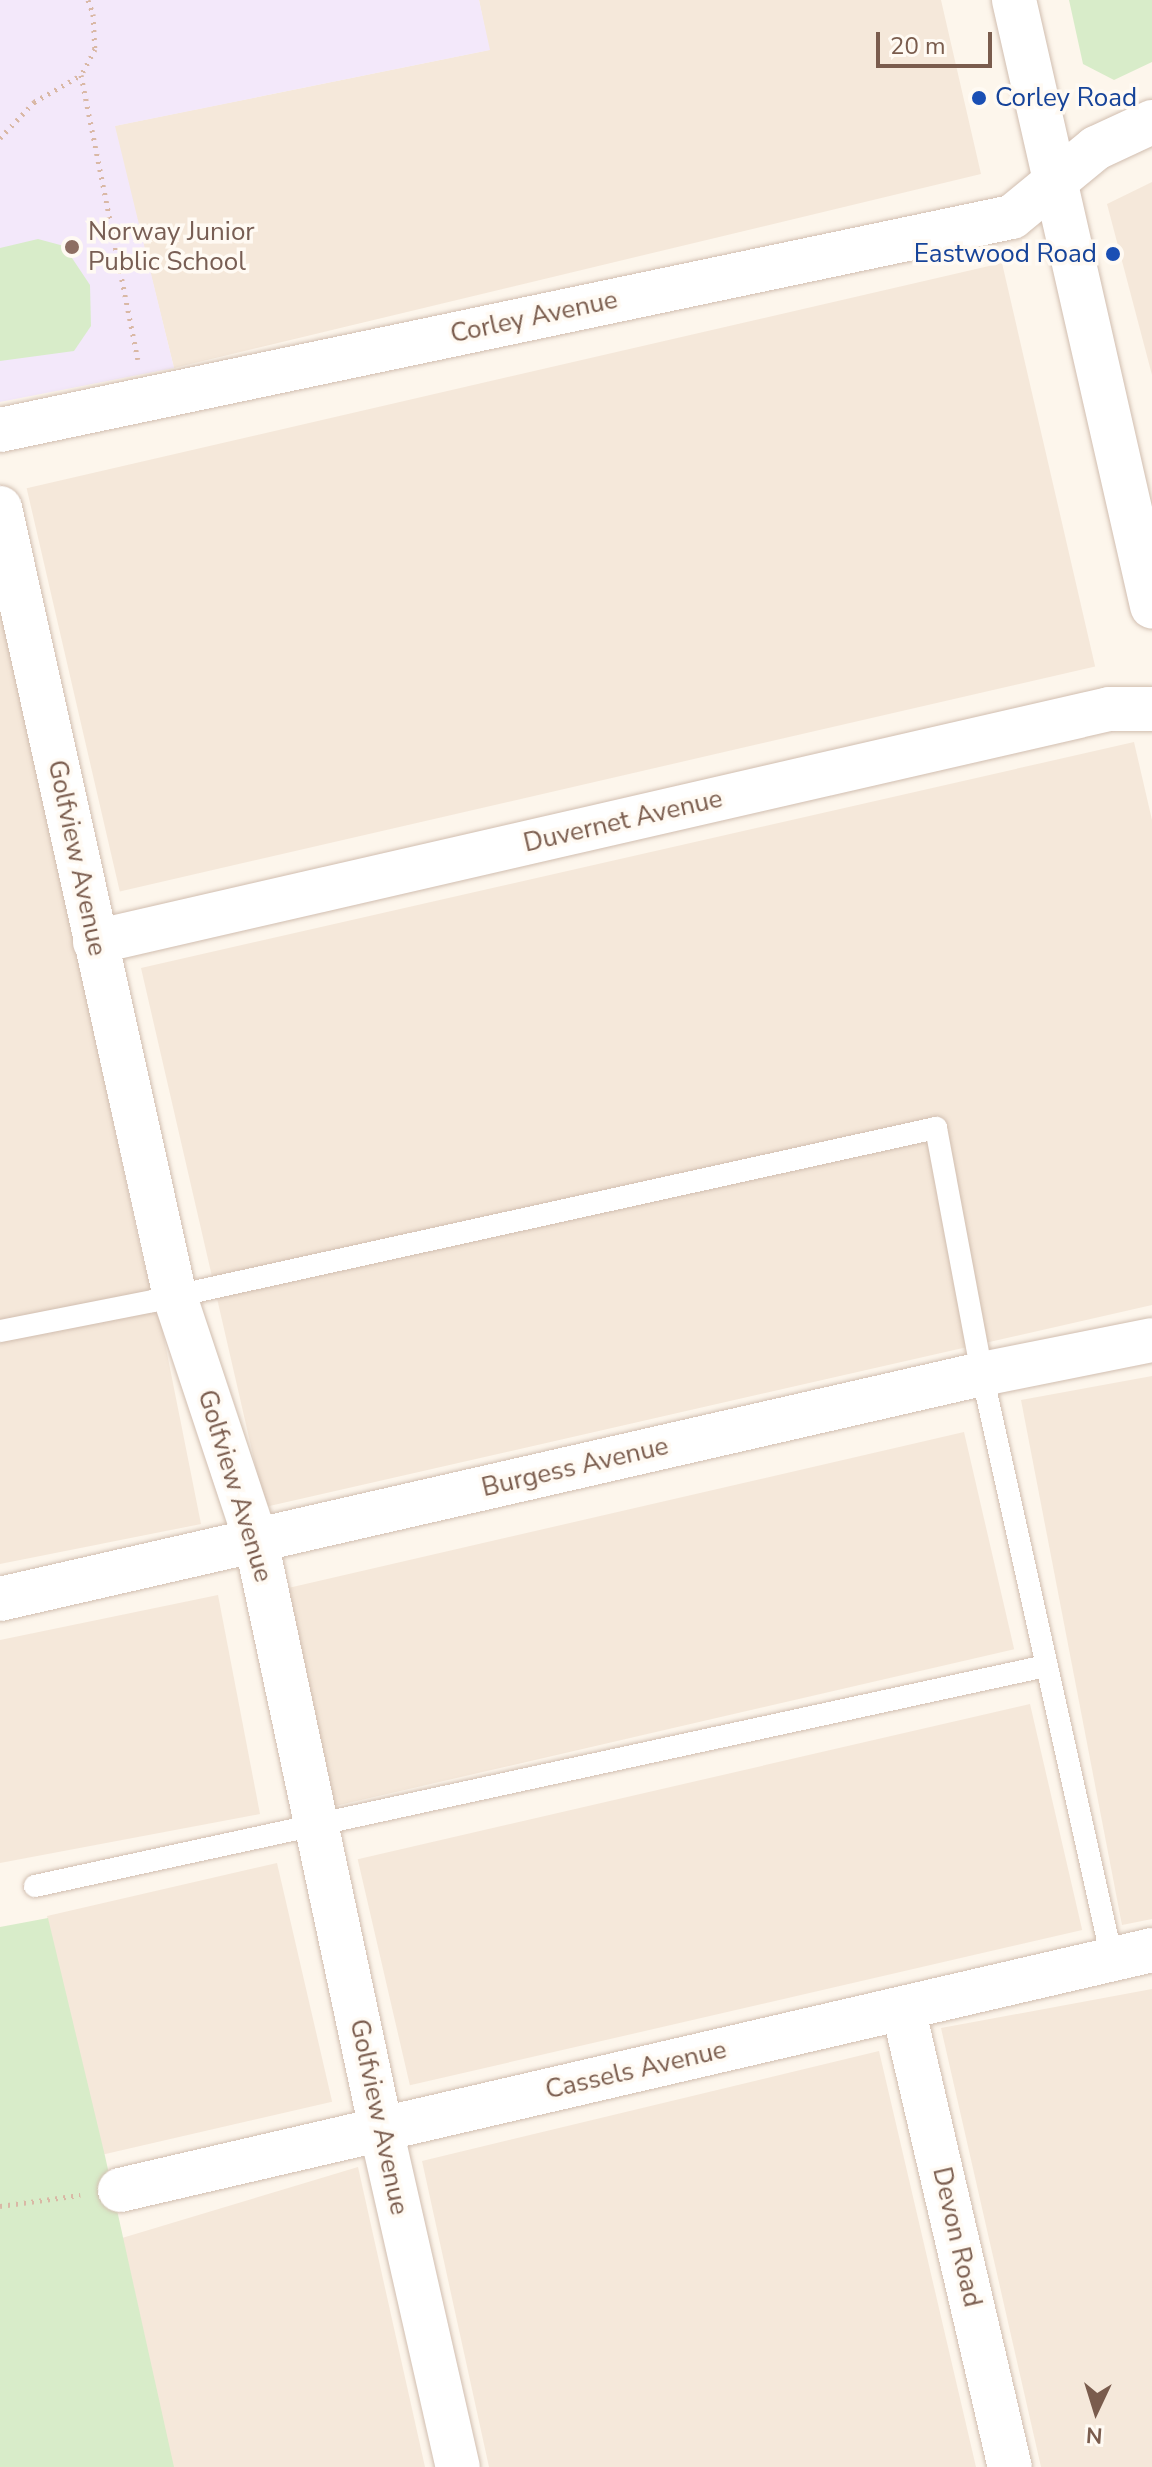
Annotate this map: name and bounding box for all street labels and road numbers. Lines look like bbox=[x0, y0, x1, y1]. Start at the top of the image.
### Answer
street label: Corley Avenue bbox=[448, 284, 620, 350]
street label: Golfview Avenue bbox=[41, 757, 113, 959]
street label: Duvernet Avenue bbox=[521, 783, 725, 859]
street label: Golfview Avenue bbox=[191, 1386, 279, 1586]
street label: Burgess Avenue bbox=[479, 1430, 671, 1504]
street label: Golfview Avenue bbox=[343, 2016, 415, 2218]
street label: Cassels Avenue bbox=[542, 2034, 730, 2106]
street label: Devon Road bbox=[926, 2164, 988, 2310]

